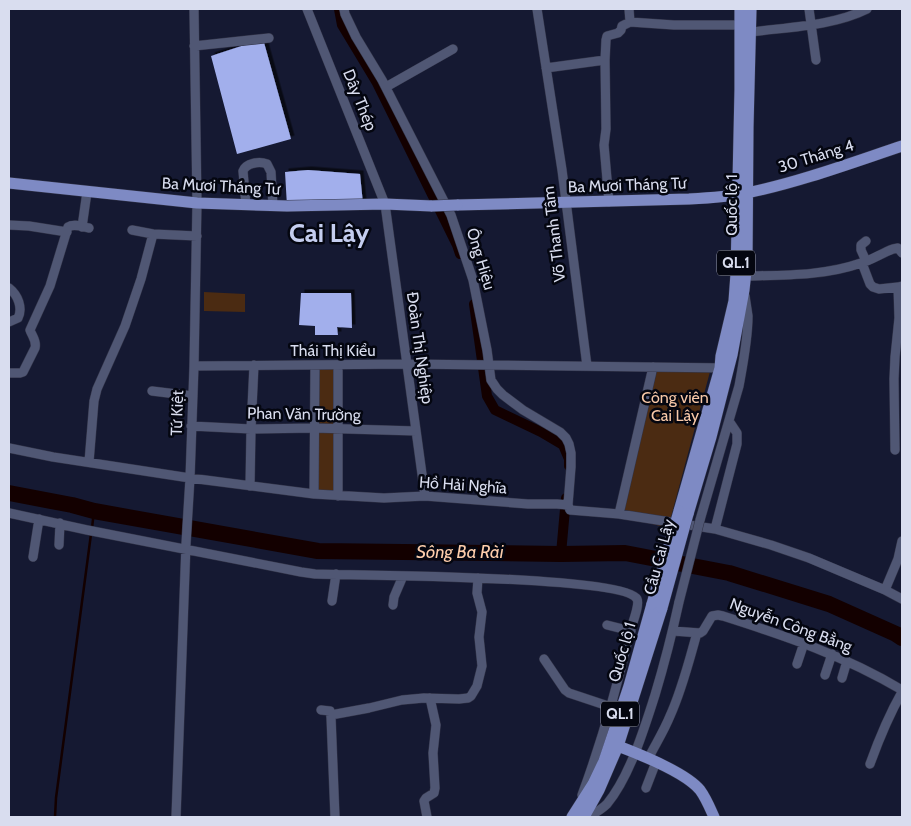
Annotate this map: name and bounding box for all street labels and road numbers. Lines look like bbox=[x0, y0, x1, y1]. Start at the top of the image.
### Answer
street label: Dây Thép bbox=[339, 66, 381, 134]
street label: 30 Tháng 4 bbox=[776, 136, 856, 176]
street label: Ba Mươi Tháng Tư bbox=[161, 173, 282, 199]
street label: Ba Mươi Tháng Tư bbox=[567, 173, 688, 197]
street label: Quốc lộ 1 bbox=[722, 174, 741, 236]
street label: Võ Thanh Tâm bbox=[539, 185, 569, 283]
street label: Ông Hiệu bbox=[463, 226, 499, 292]
road number: QL.1 bbox=[717, 250, 755, 276]
street label: Đoàn Thị Nghiệp bbox=[403, 291, 437, 405]
street label: Thái Thị Kiểu bbox=[290, 341, 376, 360]
street label: Tứ Kiệt bbox=[167, 389, 187, 436]
street label: Phan Văn Trường bbox=[247, 404, 362, 425]
street label: Hồ Hải Nghĩa bbox=[418, 472, 508, 498]
street label: Cầu Cai Lậy bbox=[640, 517, 678, 597]
street label: Nguyễn Công Bằng bbox=[727, 594, 856, 656]
street label: Quốc lộ 1 bbox=[604, 620, 640, 684]
road number: QL.1 bbox=[601, 702, 639, 726]

